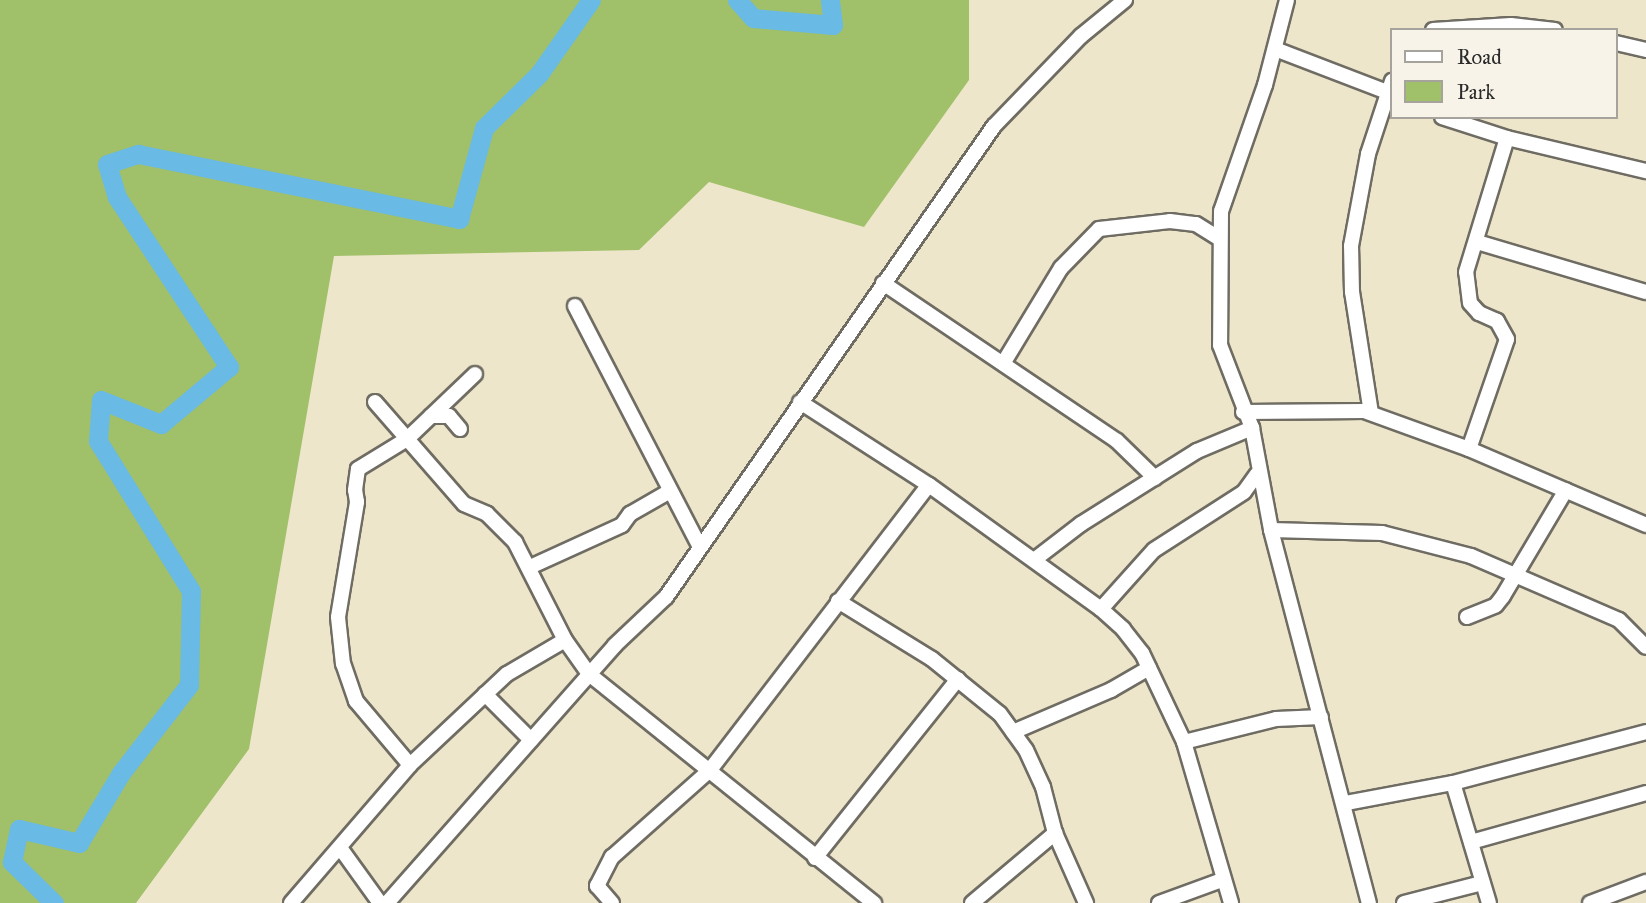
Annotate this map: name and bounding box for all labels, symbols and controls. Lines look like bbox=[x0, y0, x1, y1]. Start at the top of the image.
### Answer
legend bbox=[1390, 28, 1618, 119]
text: Road bbox=[1457, 44, 1502, 70]
text: Park bbox=[1457, 79, 1495, 105]

